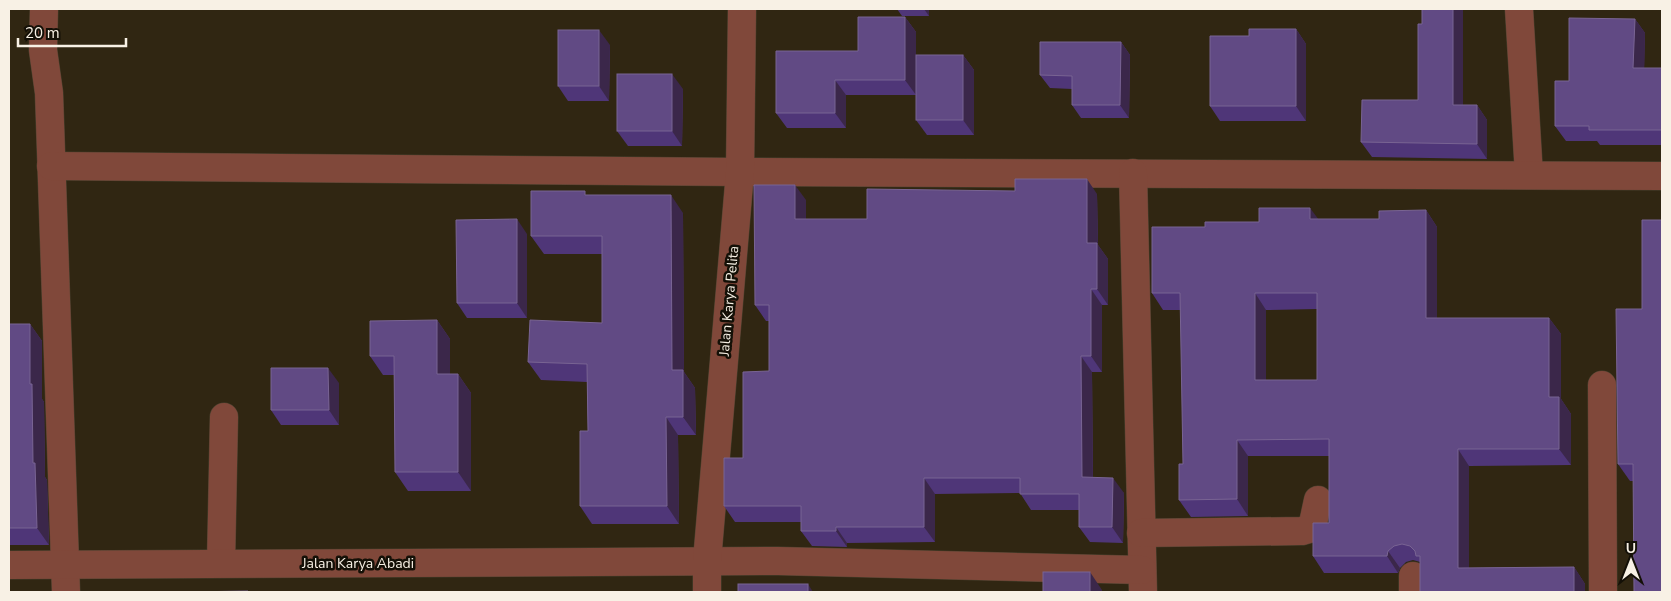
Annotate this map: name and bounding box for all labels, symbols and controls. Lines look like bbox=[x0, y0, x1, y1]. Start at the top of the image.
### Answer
scale bar bbox=[18, 15, 125, 47]
text: 20 m bbox=[25, 23, 60, 43]
street label: Jalan Karya Pelita bbox=[715, 245, 743, 358]
north arrow bbox=[1606, 536, 1656, 586]
text: U bbox=[1626, 539, 1636, 558]
street label: Jalan Karya Abadi bbox=[301, 554, 414, 573]

